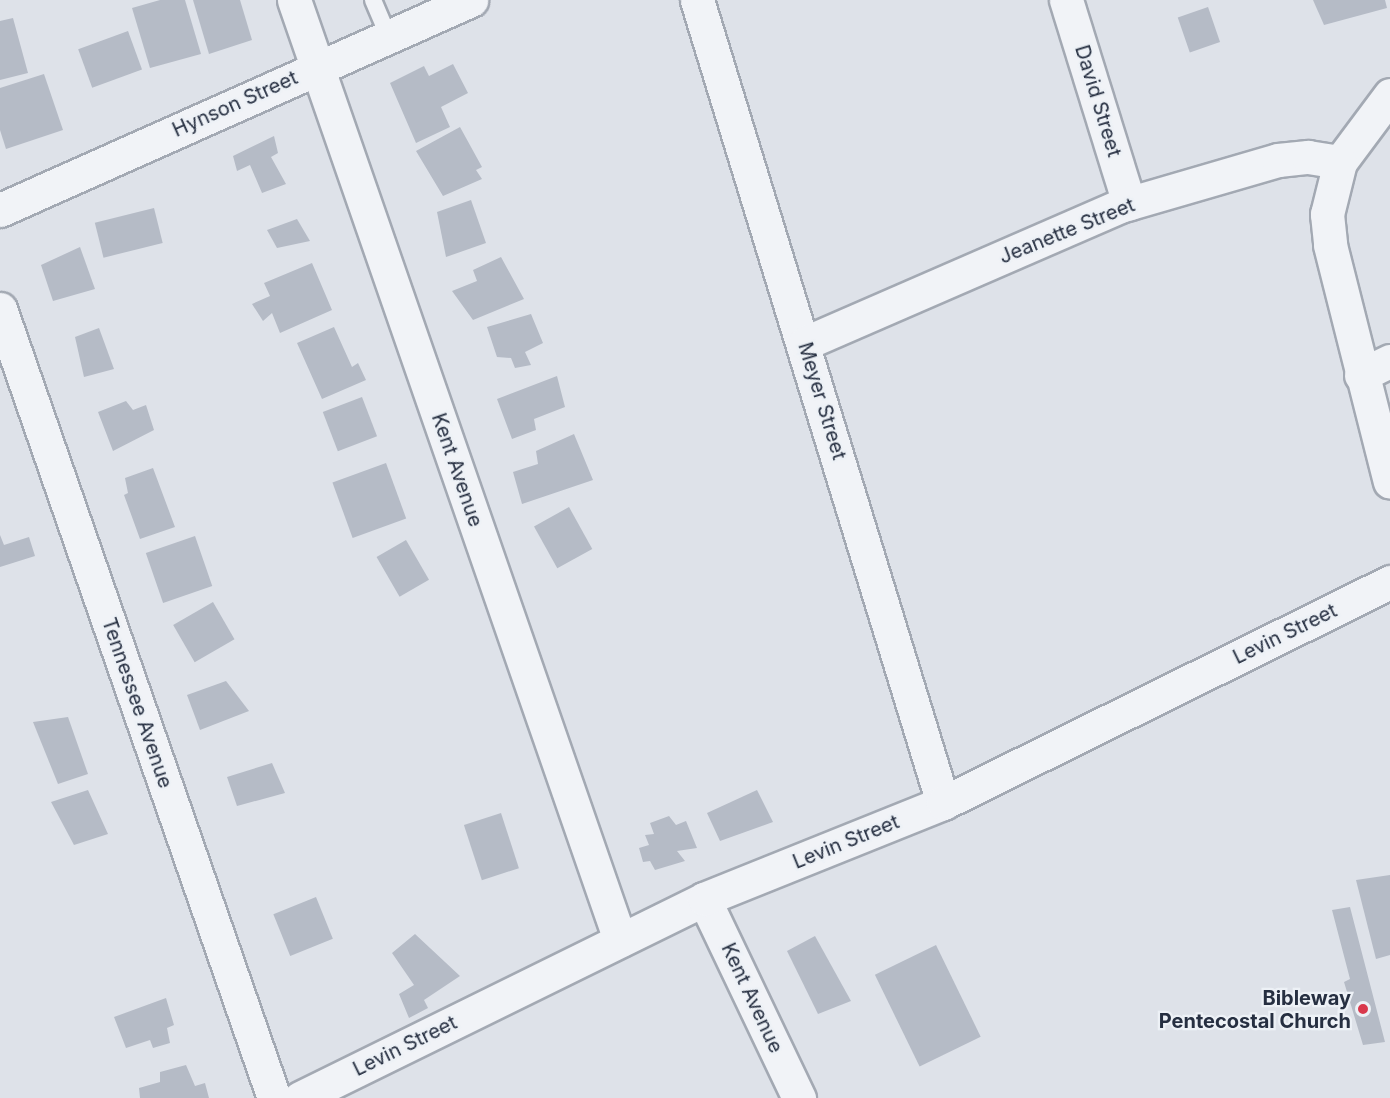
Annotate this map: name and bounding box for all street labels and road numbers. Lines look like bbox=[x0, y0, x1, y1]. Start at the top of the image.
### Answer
street label: David Street bbox=[1070, 42, 1126, 160]
street label: Hynson Street bbox=[169, 66, 301, 142]
street label: Jeanette Street bbox=[996, 193, 1138, 269]
street label: Meyer Street bbox=[793, 339, 851, 463]
street label: Kent Avenue bbox=[426, 410, 488, 530]
street label: Levin Street bbox=[1229, 599, 1341, 669]
street label: Tennessee Avenue bbox=[97, 615, 177, 791]
street label: Levin Street bbox=[789, 810, 903, 874]
street label: Kent Avenue bbox=[716, 939, 788, 1057]
street label: Levin Street bbox=[349, 1011, 461, 1081]

